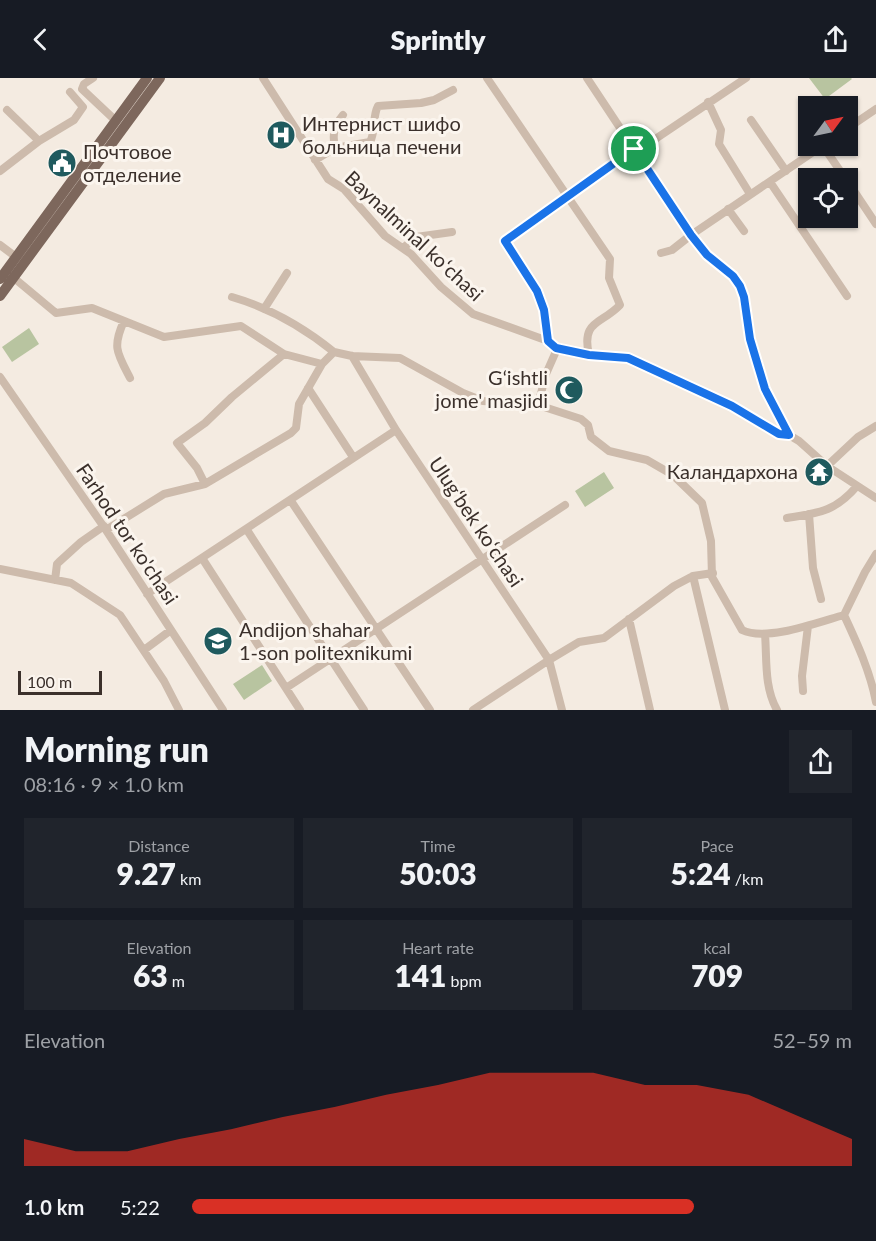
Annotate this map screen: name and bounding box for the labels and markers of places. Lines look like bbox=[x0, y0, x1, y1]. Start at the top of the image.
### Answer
place label: Интернист шифо больница печени bbox=[302, 111, 461, 158]
hospital icon: Интернист шифо больница печени bbox=[265, 119, 297, 151]
pin bbox=[608, 123, 659, 174]
place label: Почтовое отделение bbox=[83, 139, 181, 186]
public building icon: Почтовое отделение bbox=[46, 147, 78, 179]
place label: Gʻishtli jome' masjidi bbox=[434, 365, 548, 412]
mosque icon: Gʻishtli jome' masjidi bbox=[553, 374, 585, 406]
temple icon: Каландархона bbox=[803, 456, 835, 488]
place label: Каландархона bbox=[667, 459, 798, 483]
place label: Andijon shahar 1-son politexnikumi bbox=[239, 617, 412, 664]
school or university icon: Andijon shahar 1-son politexnikumi bbox=[202, 625, 234, 657]

